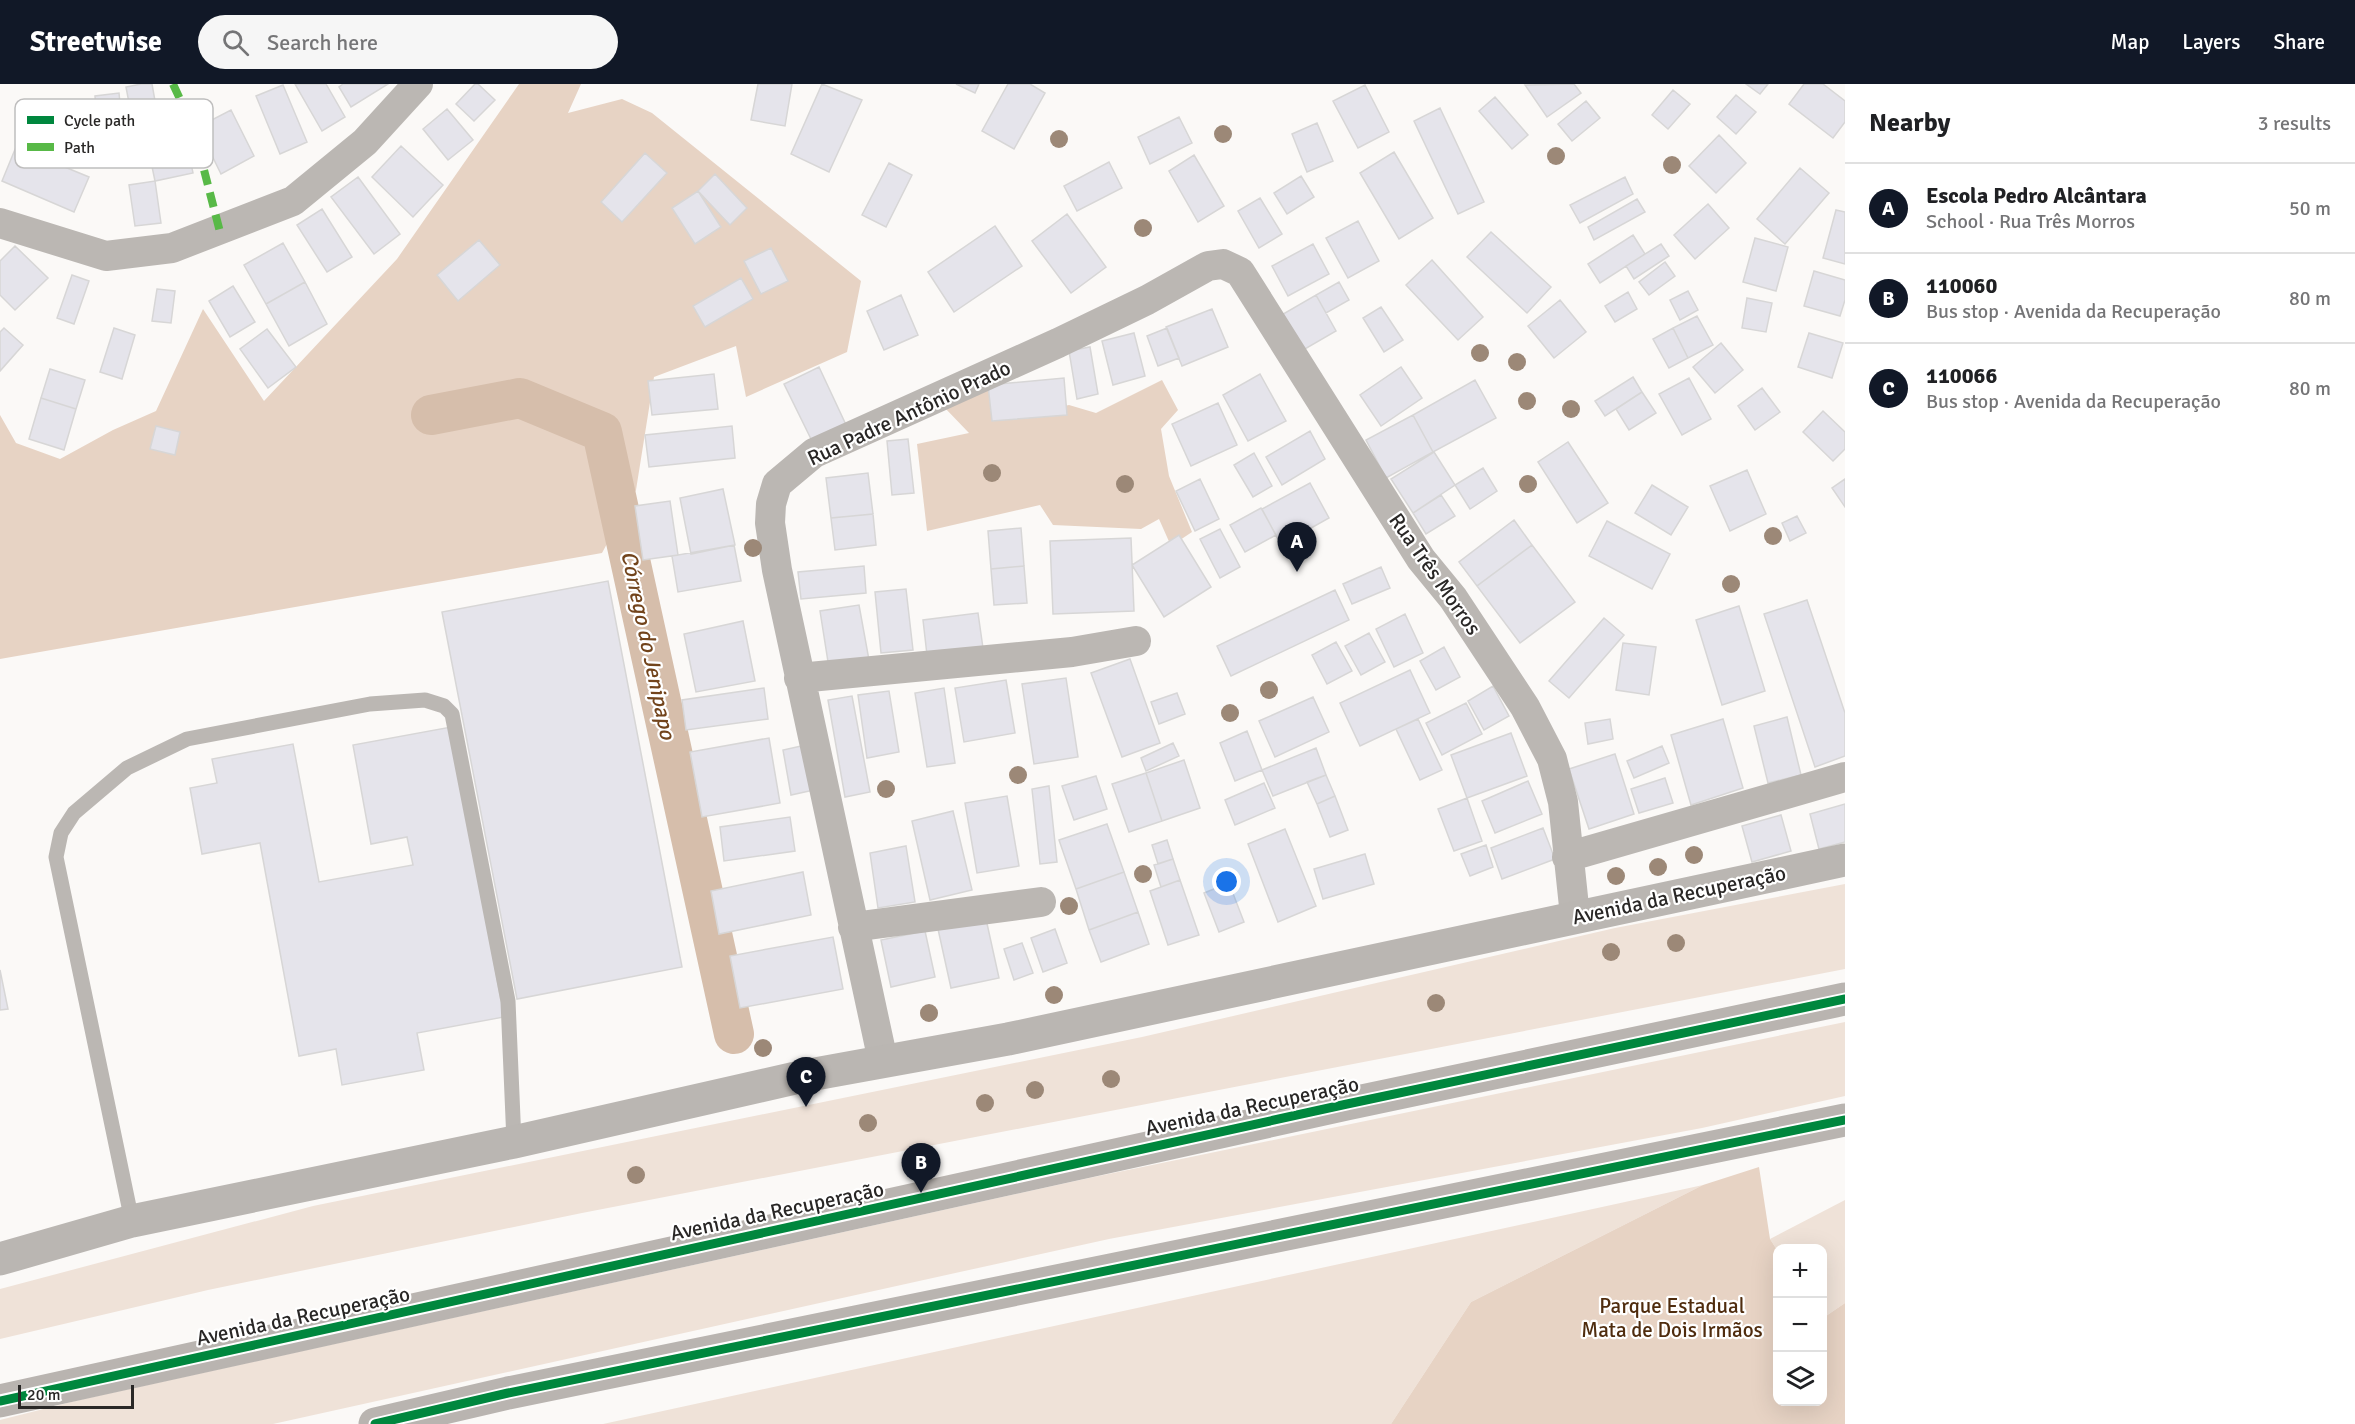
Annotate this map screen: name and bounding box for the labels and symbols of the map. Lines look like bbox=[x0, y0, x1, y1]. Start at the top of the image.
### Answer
legend bbox=[15, 99, 213, 168]
text: Cycle path bbox=[64, 111, 135, 131]
text: Path bbox=[64, 138, 95, 158]
street label: Rua Padre Antônio Prado bbox=[803, 354, 1015, 472]
street label: Rua Três Morros bbox=[1383, 508, 1487, 640]
pin: A bbox=[1278, 522, 1316, 572]
water label: Córrego do Jenipapo bbox=[615, 548, 682, 743]
street label: Avenida da Recuperação bbox=[1570, 860, 1788, 930]
your location bbox=[1212, 867, 1241, 896]
pin: C bbox=[786, 1058, 826, 1107]
street label: Avenida da Recuperação bbox=[1143, 1071, 1361, 1141]
pin: B bbox=[902, 1144, 940, 1193]
street label: Avenida da Recuperação bbox=[668, 1176, 886, 1246]
street label: Avenida da Recuperação bbox=[194, 1281, 412, 1351]
park label: Parque Estadual Mata de Dois Irmãos bbox=[1581, 1293, 1763, 1343]
scale bar bbox=[18, 1382, 134, 1410]

